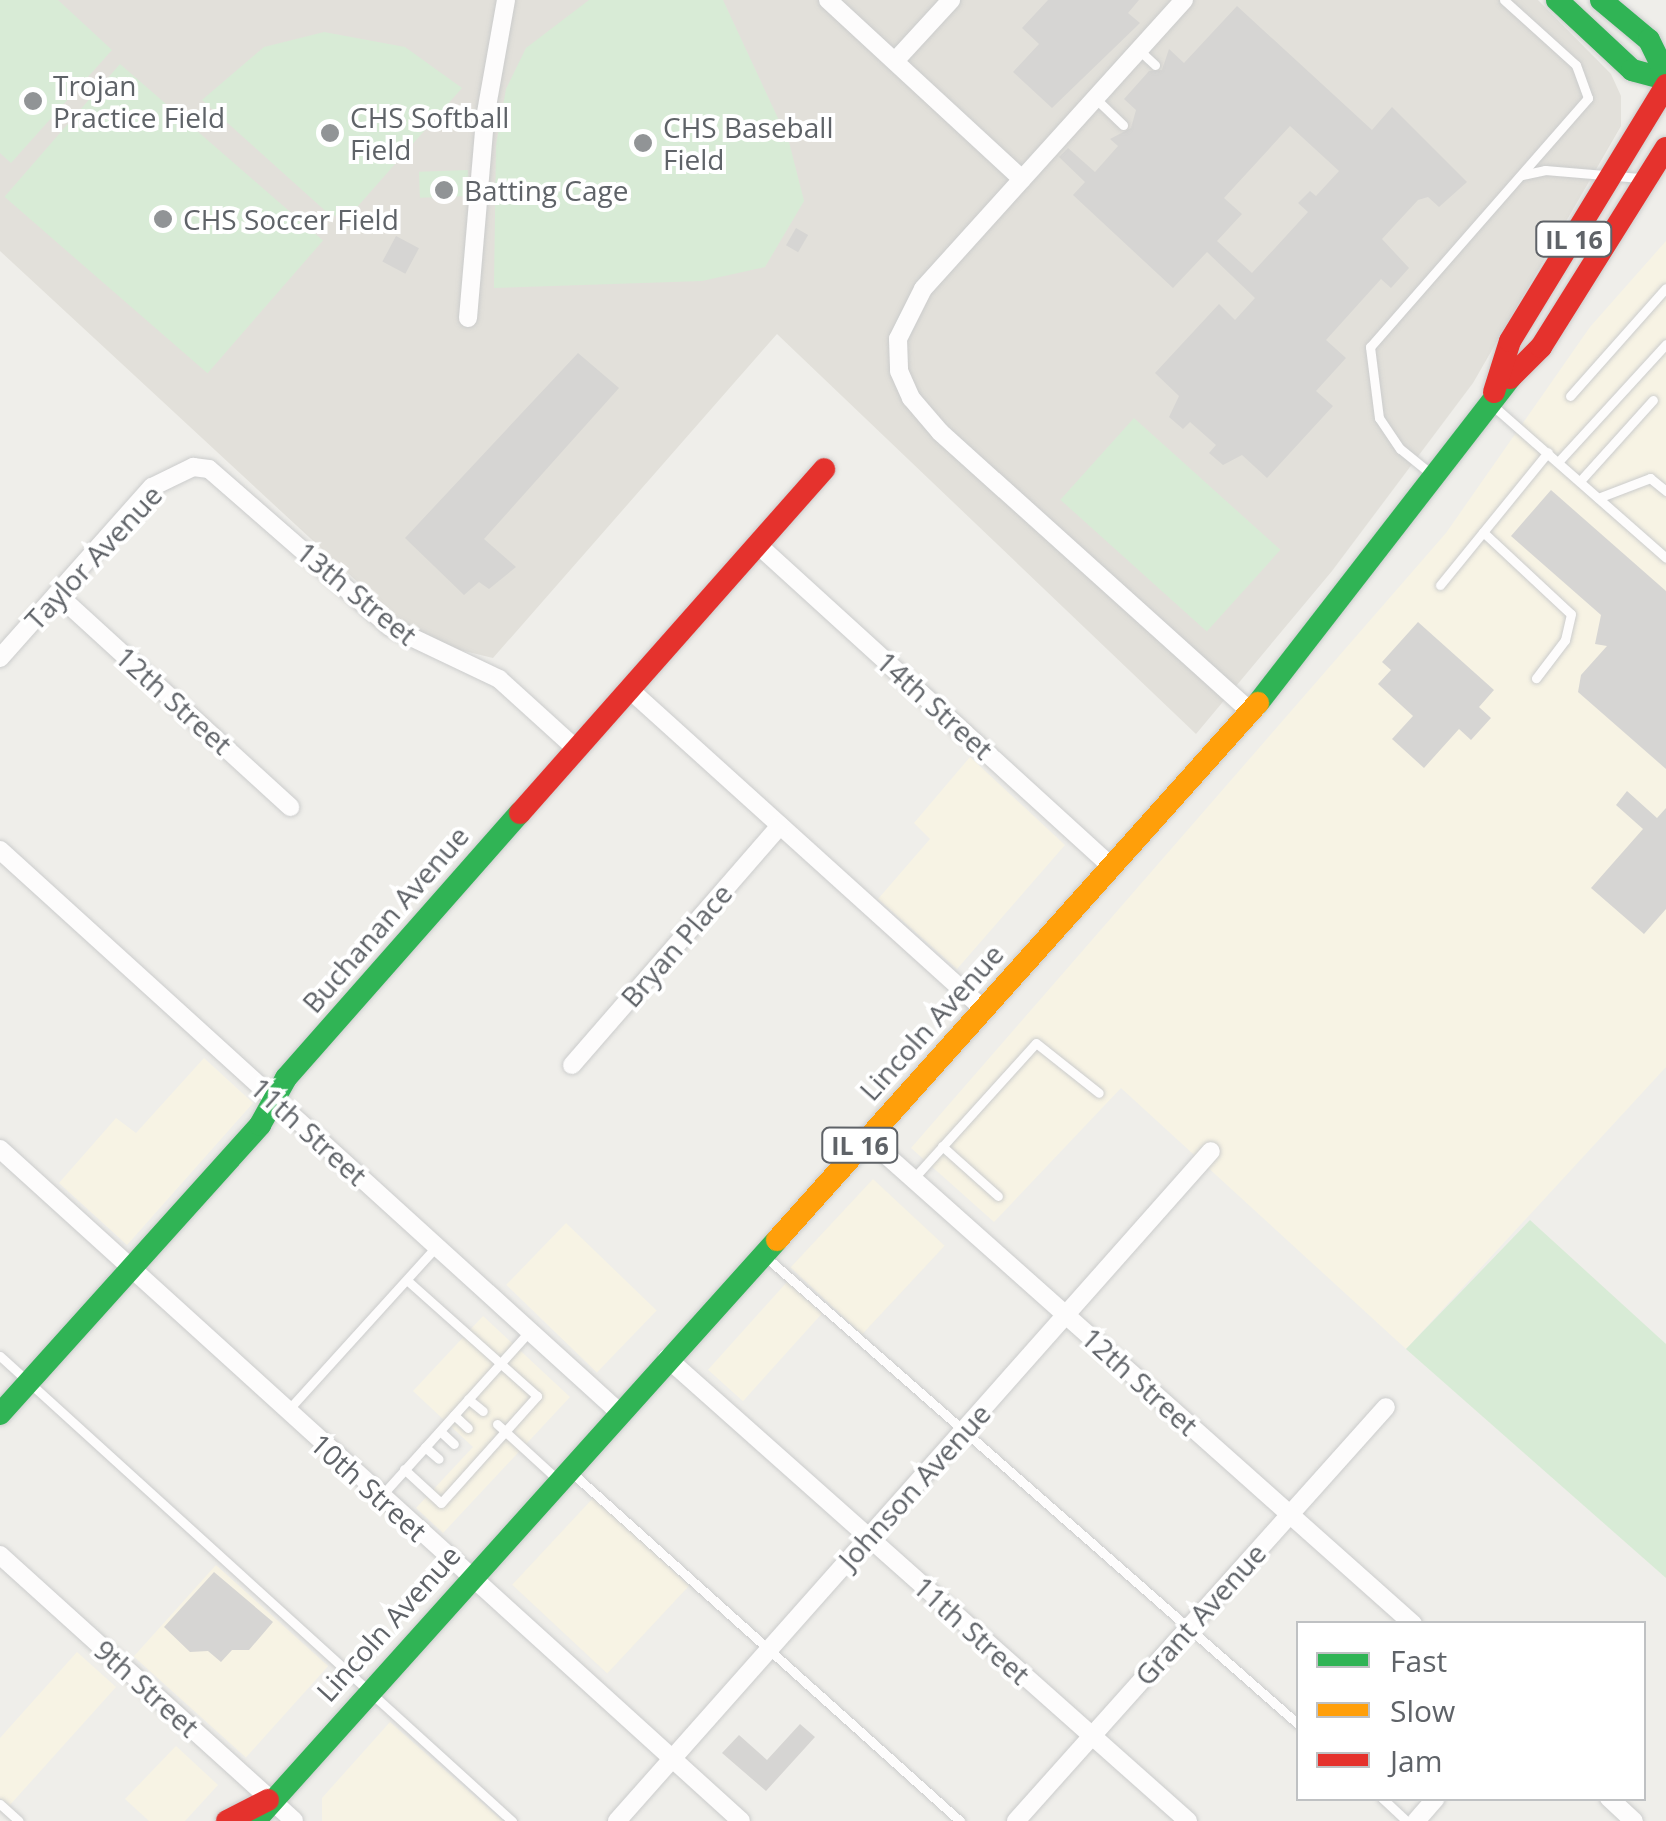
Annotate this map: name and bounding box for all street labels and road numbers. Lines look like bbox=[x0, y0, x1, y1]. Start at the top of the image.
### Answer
road number: IL 16 bbox=[1534, 219, 1614, 259]
street label: Taylor Avenue bbox=[18, 478, 168, 636]
street label: 13th Street bbox=[290, 534, 424, 652]
street label: 12th Street bbox=[109, 639, 239, 761]
street label: 14th Street bbox=[870, 644, 1000, 766]
street label: Buchanan Avenue bbox=[295, 819, 475, 1019]
street label: Bryan Place bbox=[613, 877, 739, 1013]
street label: Lincoln Avenue bbox=[852, 937, 1010, 1107]
street label: 11th Street bbox=[244, 1070, 374, 1192]
road number: IL 16 bbox=[820, 1125, 900, 1165]
street label: 12th Street bbox=[1075, 1320, 1205, 1442]
street label: Johnson Avenue bbox=[831, 1396, 997, 1576]
street label: 10th Street bbox=[304, 1426, 434, 1548]
street label: Grant Avenue bbox=[1128, 1536, 1272, 1692]
street label: Lincoln Avenue bbox=[309, 1538, 467, 1708]
street label: 11th Street bbox=[907, 1569, 1037, 1691]
street label: 9th Street bbox=[88, 1632, 206, 1744]

